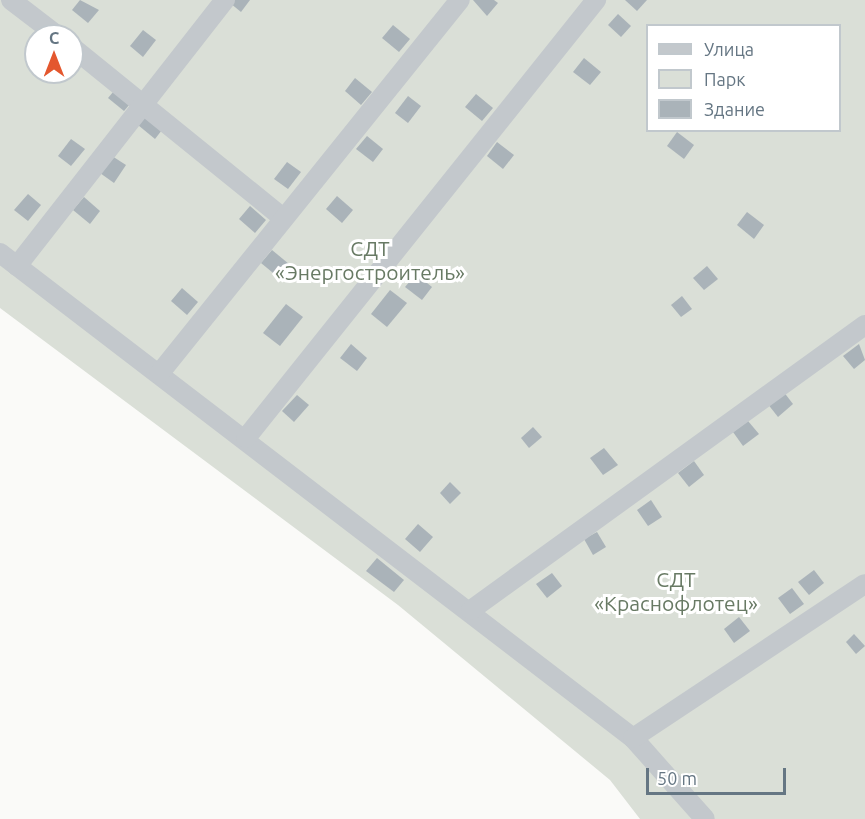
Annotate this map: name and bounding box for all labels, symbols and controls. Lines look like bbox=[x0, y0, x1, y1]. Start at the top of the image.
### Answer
north arrow bbox=[24, 24, 84, 84]
legend bbox=[646, 24, 841, 132]
text: С bbox=[49, 29, 59, 47]
text: Улица bbox=[704, 39, 754, 59]
text: Парк bbox=[704, 69, 745, 89]
text: Здание bbox=[704, 99, 765, 119]
park label: СДТ «Энергостроитель» bbox=[275, 235, 465, 285]
park label: СДТ «Краснофлотец» bbox=[594, 566, 758, 616]
scale bar bbox=[649, 756, 788, 794]
text: 50 m bbox=[657, 768, 697, 788]

